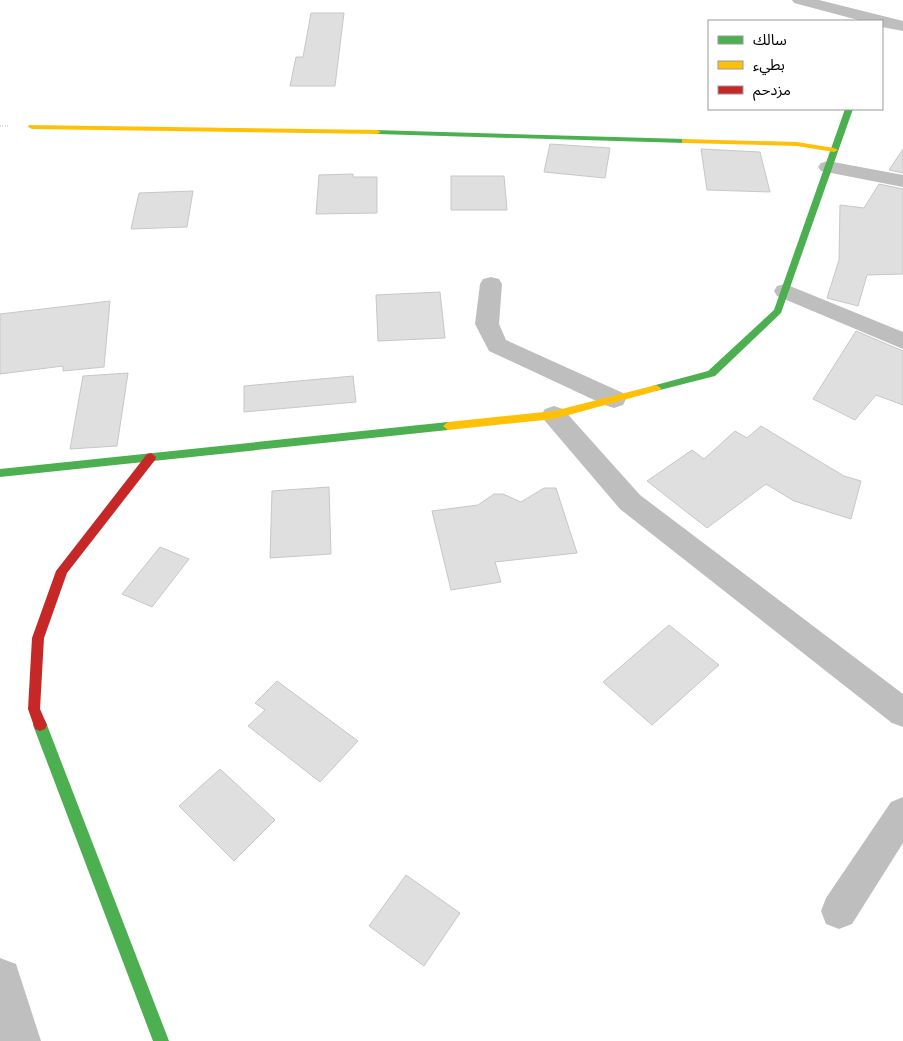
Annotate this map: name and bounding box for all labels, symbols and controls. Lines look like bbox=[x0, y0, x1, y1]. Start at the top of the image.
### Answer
legend bbox=[708, 20, 883, 110]
text: سالك bbox=[753, 31, 787, 49]
text: بطيء bbox=[753, 56, 785, 76]
text: مزدحم bbox=[753, 81, 791, 101]

